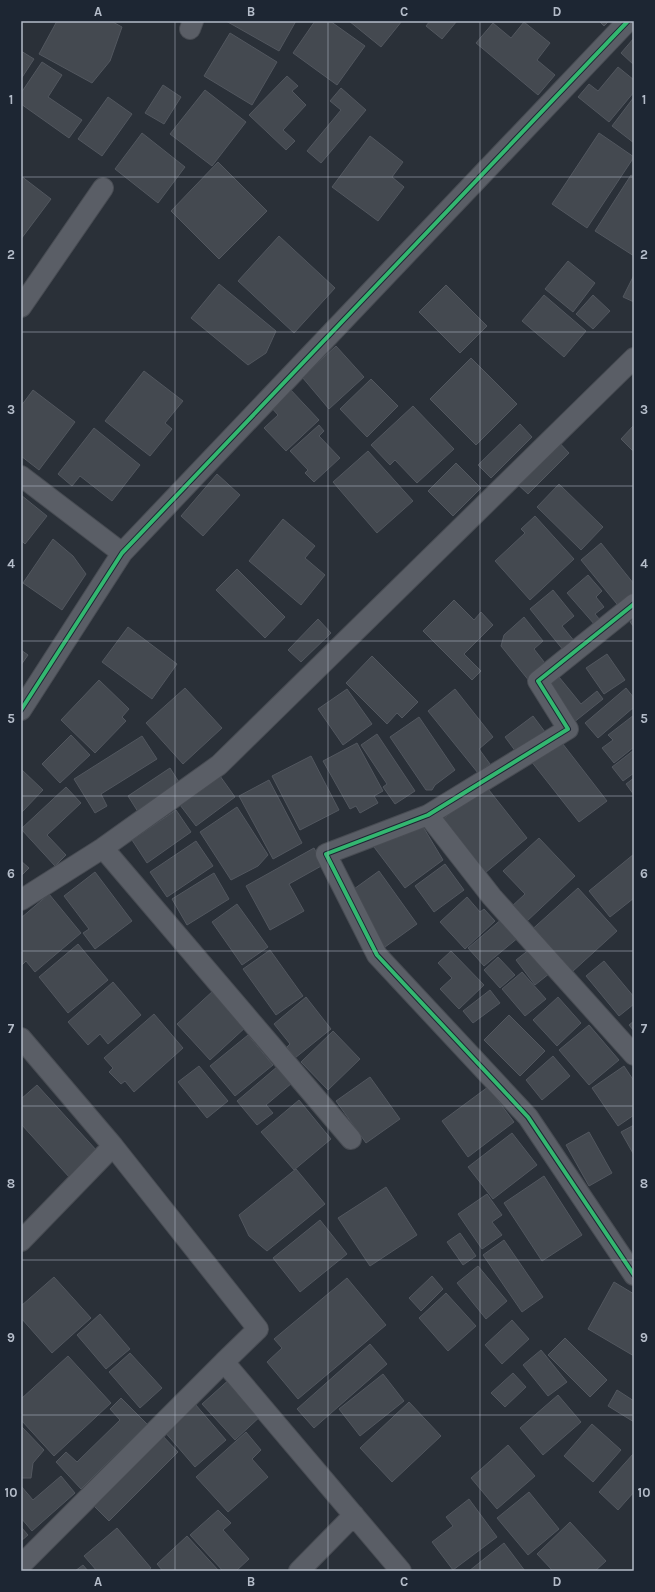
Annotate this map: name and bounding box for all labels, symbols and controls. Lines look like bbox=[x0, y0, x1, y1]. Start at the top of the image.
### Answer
text: A bbox=[94, 4, 102, 19]
text: B bbox=[247, 4, 255, 19]
text: C bbox=[400, 4, 408, 19]
text: D bbox=[553, 4, 562, 19]
text: 1 bbox=[9, 92, 13, 107]
text: 1 bbox=[642, 92, 646, 107]
text: 2 bbox=[7, 247, 15, 262]
text: 2 bbox=[640, 247, 648, 262]
text: 3 bbox=[7, 402, 15, 417]
text: 3 bbox=[640, 402, 648, 417]
text: 4 bbox=[7, 556, 15, 571]
text: 4 bbox=[640, 556, 648, 571]
text: 5 bbox=[7, 711, 15, 726]
text: 5 bbox=[640, 711, 648, 726]
text: 6 bbox=[7, 866, 15, 881]
text: 6 bbox=[640, 866, 648, 881]
text: 7 bbox=[8, 1021, 15, 1036]
text: 7 bbox=[641, 1021, 648, 1036]
text: 8 bbox=[7, 1176, 15, 1191]
text: 8 bbox=[640, 1176, 648, 1191]
text: 9 bbox=[7, 1330, 15, 1345]
text: 9 bbox=[640, 1330, 648, 1345]
text: 10 bbox=[5, 1485, 17, 1500]
text: 10 bbox=[638, 1485, 650, 1500]
text: A bbox=[94, 1574, 102, 1589]
text: B bbox=[247, 1574, 255, 1589]
text: C bbox=[400, 1574, 408, 1589]
text: D bbox=[553, 1574, 562, 1589]

